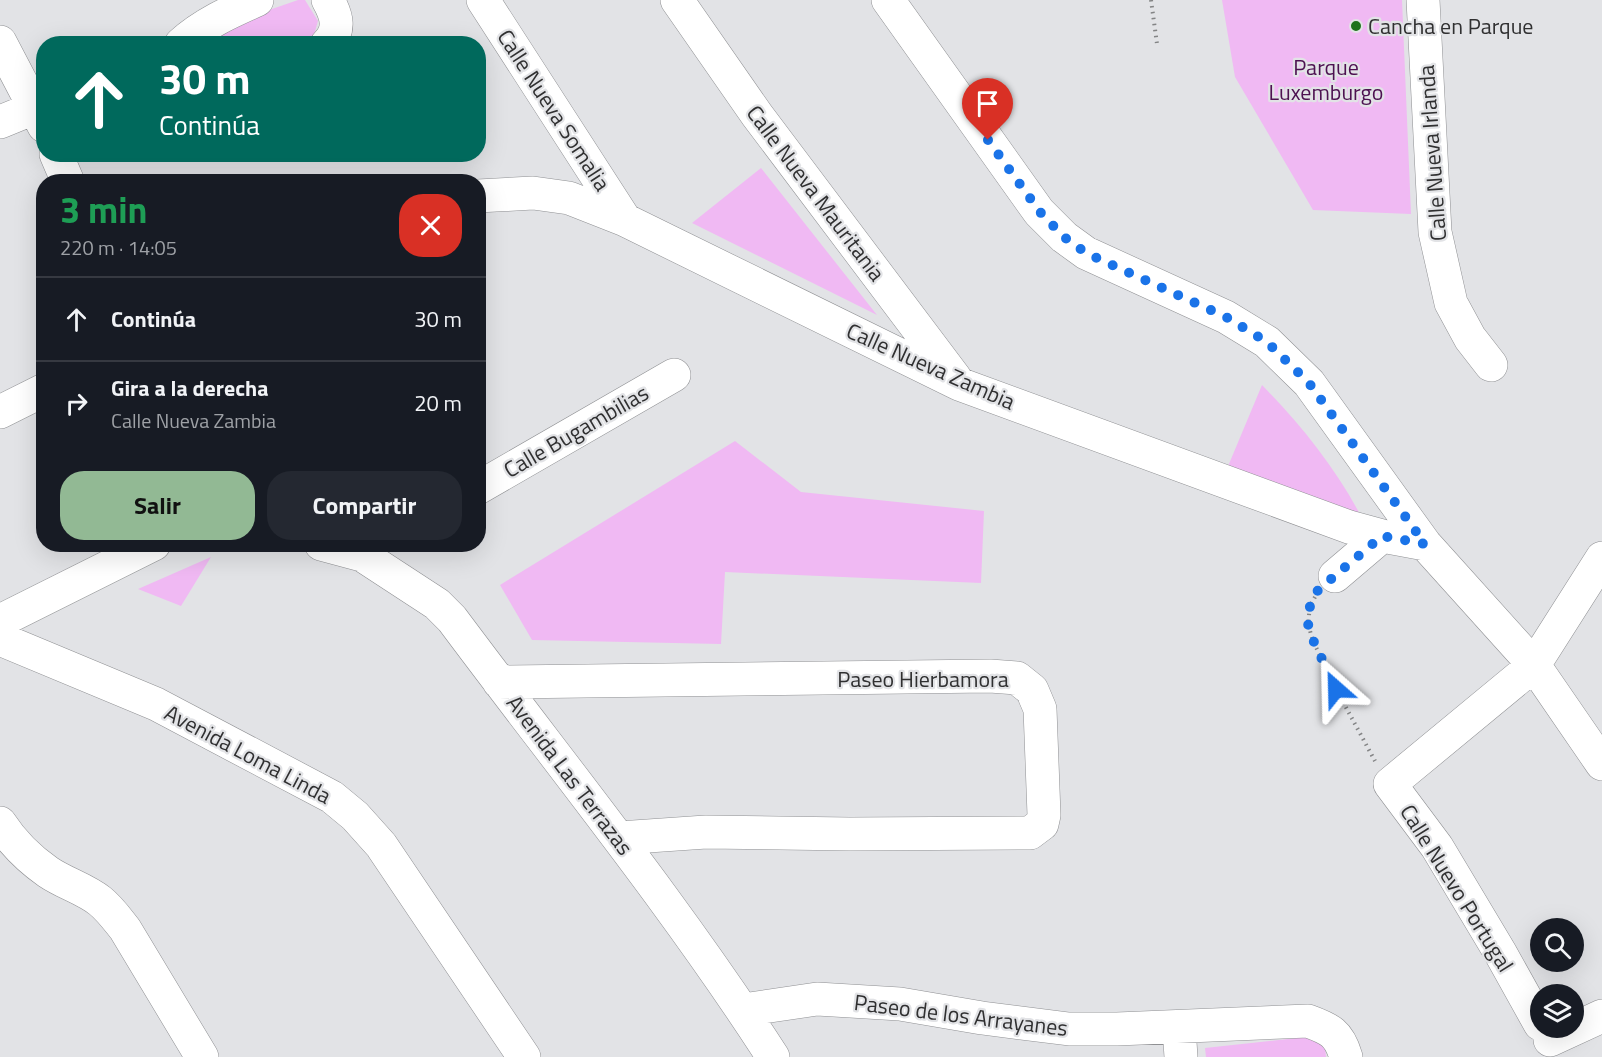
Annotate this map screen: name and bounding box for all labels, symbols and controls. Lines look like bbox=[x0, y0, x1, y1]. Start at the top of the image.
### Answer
place label: Cancha en Parque bbox=[1368, 9, 1534, 43]
marker: Cancha en Parque bbox=[1349, 19, 1363, 33]
street label: Calle Nueva Somalia bbox=[489, 22, 619, 198]
text: 30 m bbox=[159, 46, 251, 110]
park label: Parque Luxemburgo bbox=[1269, 50, 1383, 109]
icon: ahead bbox=[60, 60, 138, 138]
street label: Calle Nueva Irlanda bbox=[1409, 64, 1455, 242]
pin bbox=[962, 78, 1013, 140]
icon: arrive bbox=[971, 87, 1004, 120]
street label: Calle Nueva Mauritania bbox=[738, 98, 894, 288]
text: Continúa bbox=[159, 104, 260, 145]
text: 3 min bbox=[60, 182, 147, 237]
button: close bbox=[399, 194, 462, 257]
text: 220 m · 14:05 bbox=[60, 232, 177, 263]
text: Continúa bbox=[111, 302, 196, 336]
text: 30 m bbox=[414, 302, 462, 336]
icon: ahead bbox=[60, 303, 93, 336]
street label: Calle Nueva Zambia bbox=[841, 314, 1021, 418]
text: Gira a la derecha bbox=[111, 371, 268, 405]
street label: Calle Bugambilias bbox=[497, 376, 655, 486]
text: 20 m bbox=[414, 386, 462, 420]
icon: right bbox=[60, 387, 93, 420]
text: Calle Nueva Zambia bbox=[111, 405, 276, 436]
button: Salir bbox=[60, 471, 255, 540]
button: Compartir bbox=[267, 471, 462, 540]
position arrow bbox=[1304, 657, 1368, 721]
street label: Paseo Hierbamora bbox=[837, 662, 1009, 696]
street label: Avenida Las Terrazas bbox=[498, 688, 642, 862]
street label: Avenida Loma Linda bbox=[159, 696, 337, 812]
street label: Calle Nuevo Portugal bbox=[1392, 797, 1522, 979]
map controls bbox=[1530, 918, 1584, 1038]
button: search bbox=[1530, 918, 1584, 972]
button: layers bbox=[1530, 984, 1584, 1038]
street label: Paseo de los Arrayanes bbox=[852, 985, 1070, 1045]

